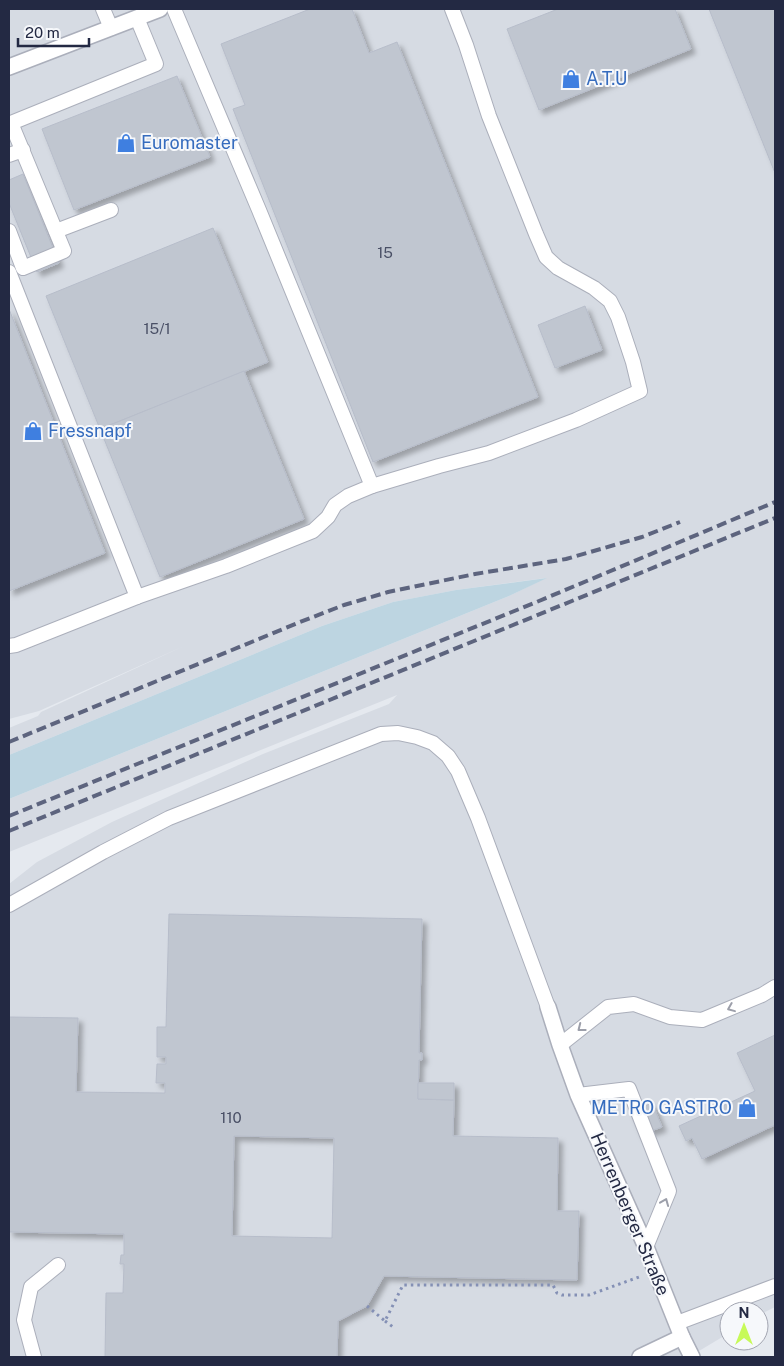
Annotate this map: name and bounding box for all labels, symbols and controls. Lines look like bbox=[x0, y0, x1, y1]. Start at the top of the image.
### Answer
scale bar bbox=[18, 15, 89, 47]
text: 20 m bbox=[25, 24, 60, 41]
shop icon: A.T.U bbox=[560, 68, 582, 90]
place label: A.T.U bbox=[586, 68, 627, 89]
shop icon: Euromaster bbox=[115, 132, 137, 154]
place label: Euromaster bbox=[141, 132, 238, 153]
house number: 15 bbox=[377, 244, 393, 261]
house number: 15/1 bbox=[143, 320, 171, 337]
shop icon: Fressnapf bbox=[22, 420, 44, 442]
place label: Fressnapf bbox=[48, 420, 132, 441]
one-way arrow bbox=[727, 1002, 736, 1012]
one-way arrow bbox=[578, 1023, 587, 1031]
place label: METRO GASTRO bbox=[591, 1097, 732, 1118]
shop icon: METRO GASTRO bbox=[736, 1097, 758, 1119]
house number: 110 bbox=[220, 1109, 242, 1126]
street label: Herrenberger Straße bbox=[587, 1129, 674, 1298]
one-way arrow bbox=[658, 1198, 669, 1207]
north arrow bbox=[719, 1301, 769, 1351]
text: N bbox=[739, 1305, 749, 1321]

